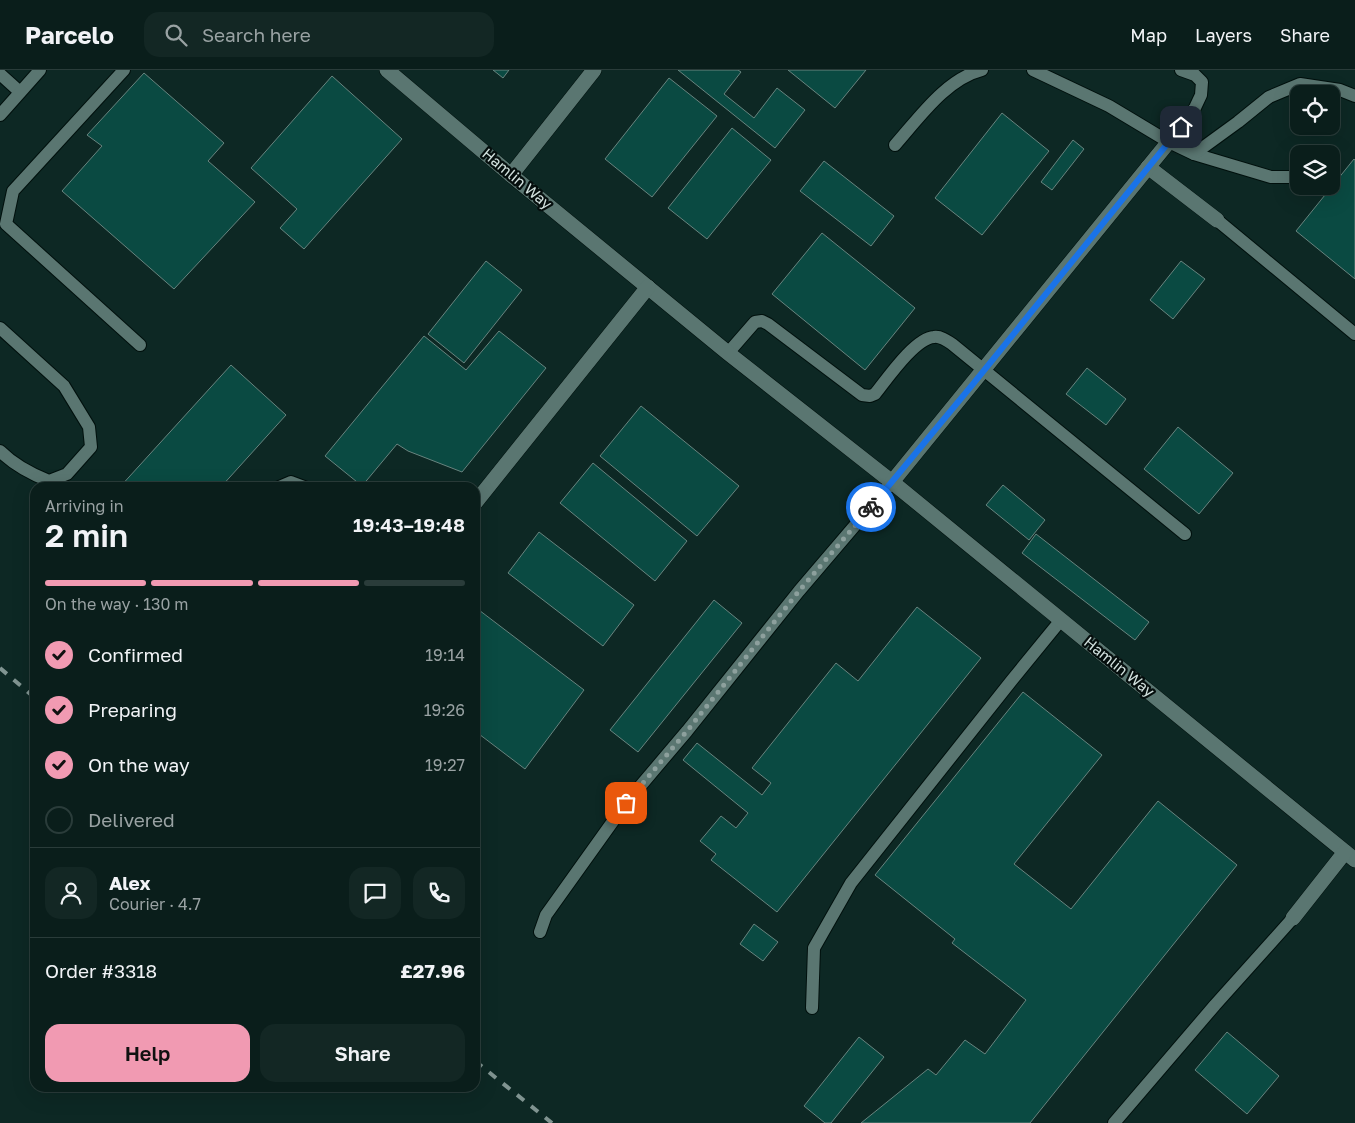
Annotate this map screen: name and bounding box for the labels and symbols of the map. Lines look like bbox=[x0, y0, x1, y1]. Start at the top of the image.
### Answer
pin bbox=[1160, 106, 1202, 148]
street label: Hamlin Way bbox=[479, 144, 557, 213]
courier bbox=[846, 482, 896, 532]
street label: Hamlin Way bbox=[1081, 632, 1159, 700]
pin bbox=[605, 782, 647, 824]

